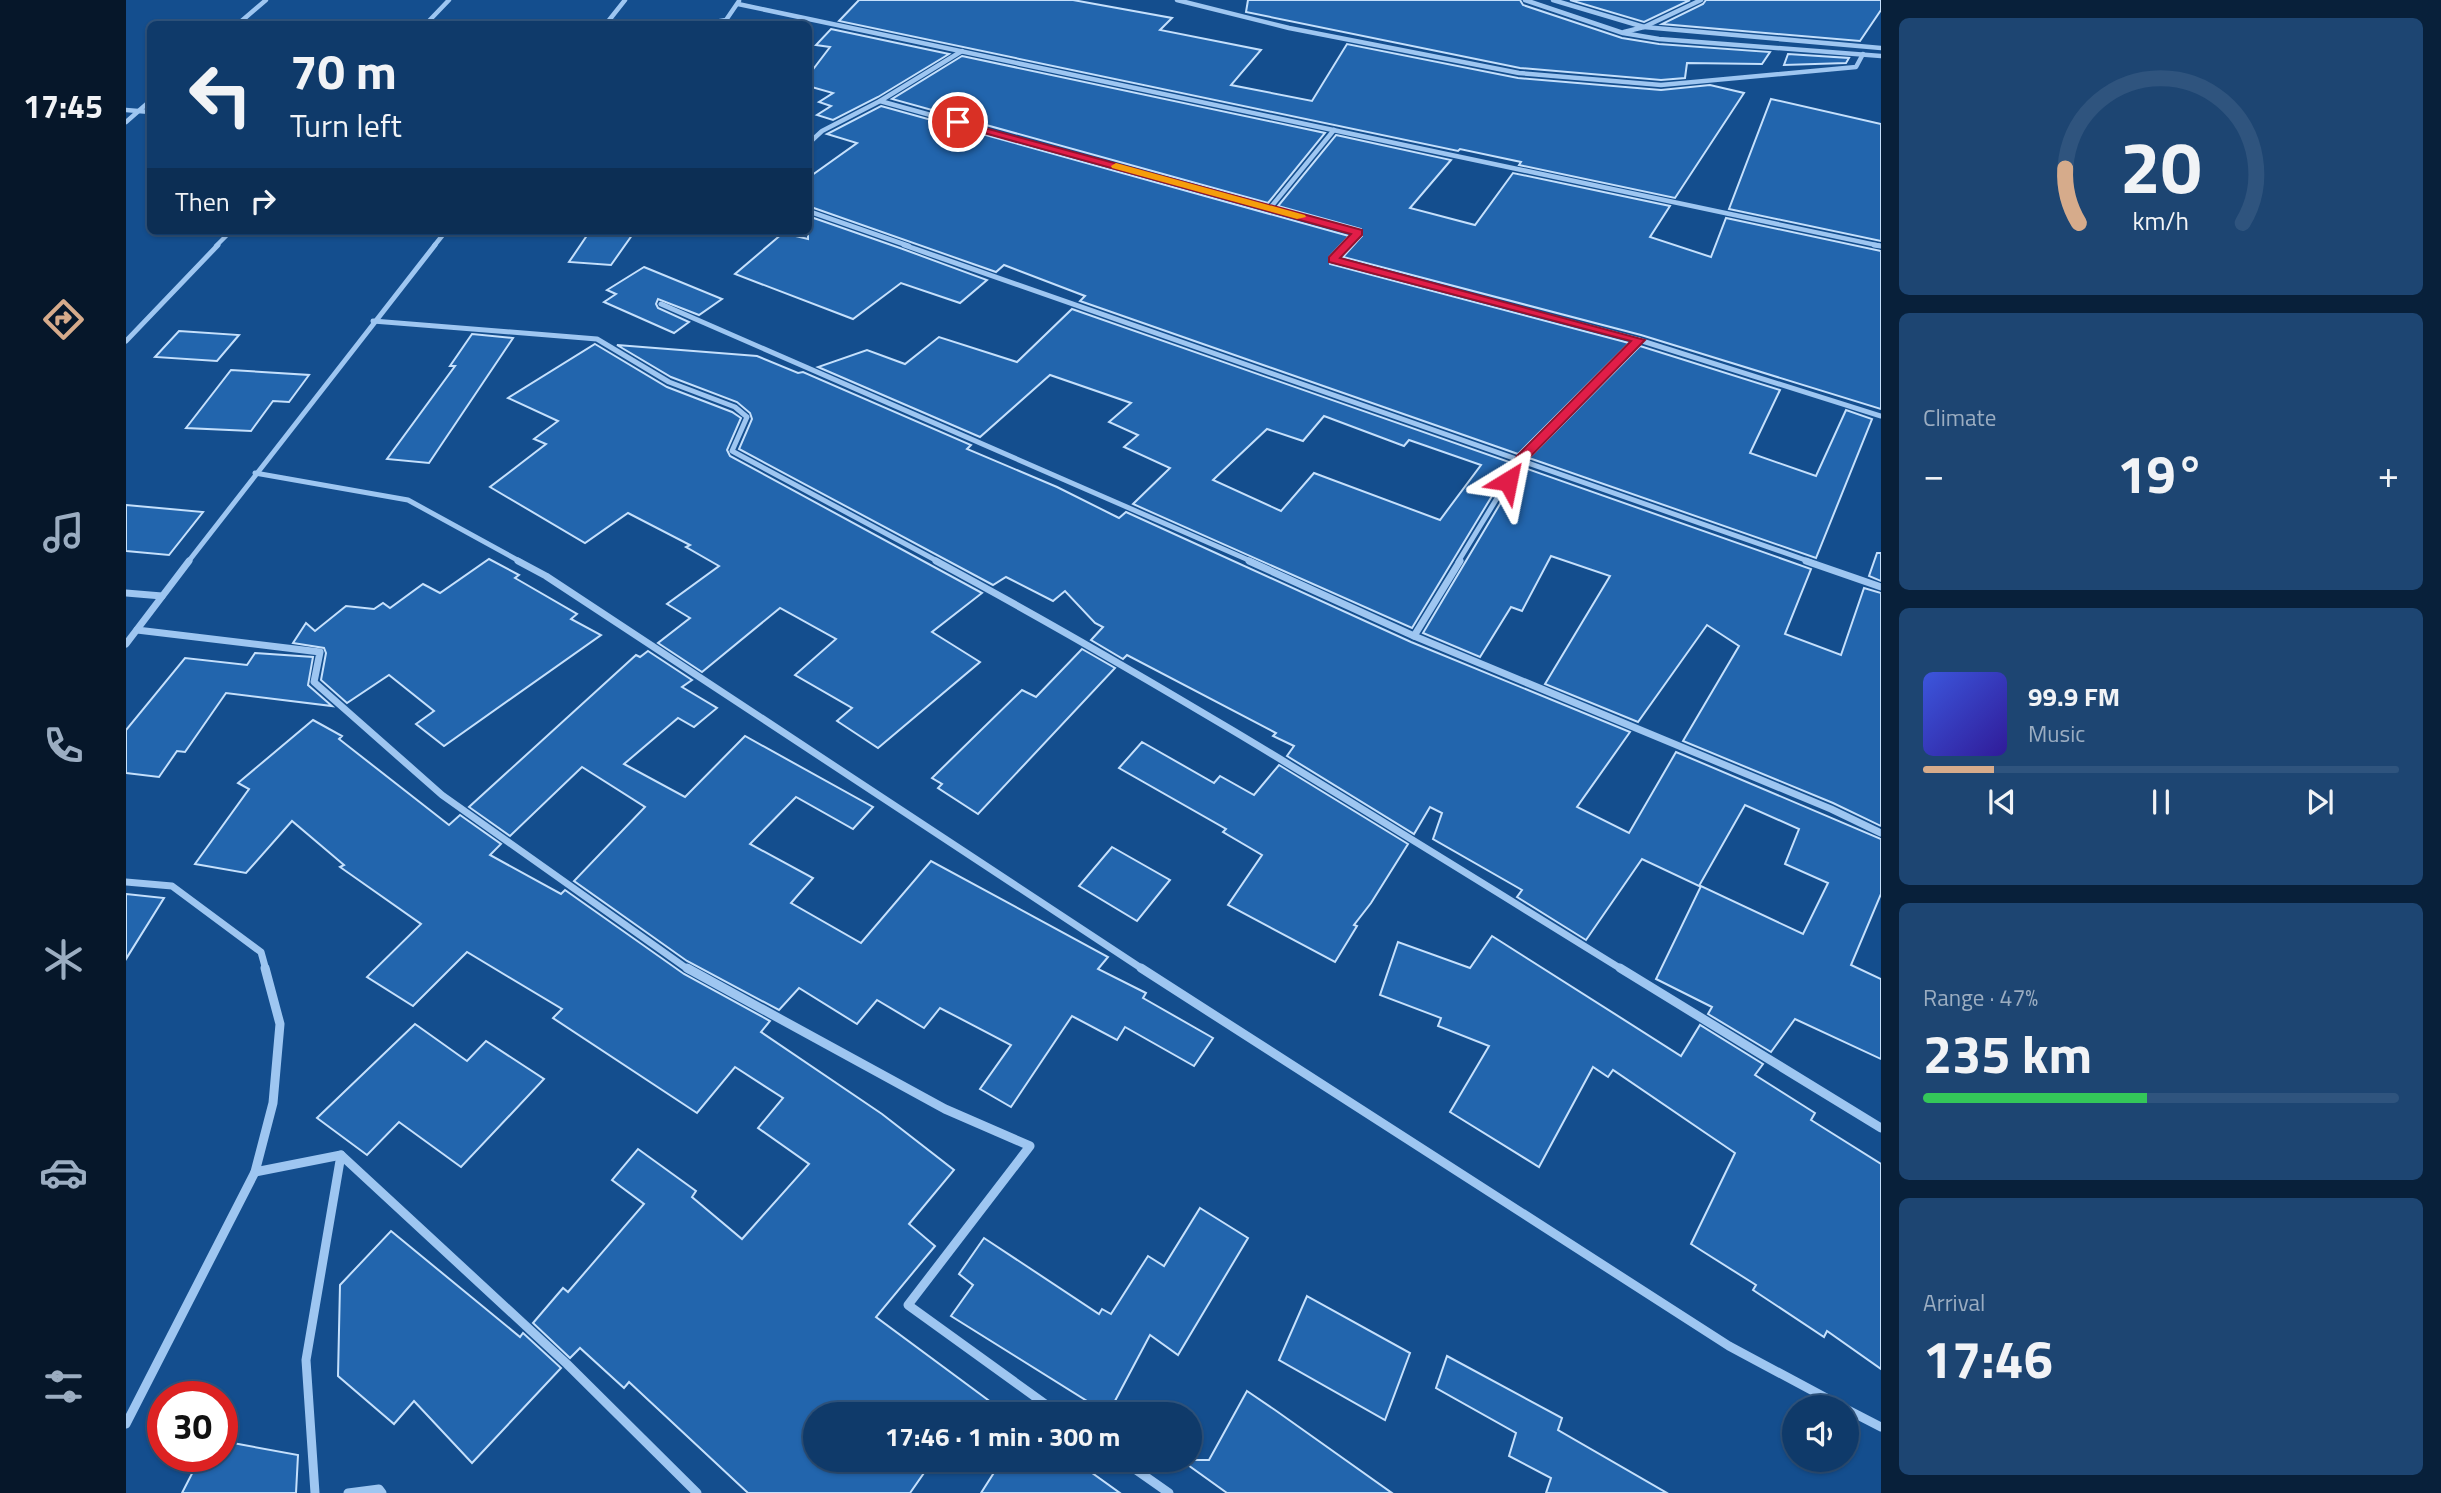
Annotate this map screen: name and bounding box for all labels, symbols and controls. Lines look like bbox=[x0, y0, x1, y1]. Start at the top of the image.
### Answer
text: 70 m bbox=[290, 33, 397, 108]
icon: left bbox=[175, 49, 266, 140]
text: 17:45 bbox=[23, 82, 103, 130]
pin bbox=[928, 92, 988, 152]
text: Turn left bbox=[290, 101, 402, 149]
icon: arrive bbox=[939, 103, 977, 141]
text: 20 bbox=[2120, 111, 2202, 221]
text: Then bbox=[175, 182, 230, 221]
icon: right bbox=[244, 182, 282, 220]
text: km/h bbox=[2133, 201, 2189, 239]
icon: directions bbox=[39, 295, 88, 344]
text: Climate bbox=[1923, 400, 1996, 435]
text: 19° bbox=[2117, 434, 2205, 513]
position arrow bbox=[1471, 444, 1545, 518]
text: − bbox=[1923, 445, 1944, 503]
text: + bbox=[2378, 445, 2399, 503]
icon: music bbox=[39, 508, 88, 557]
text: 99.9 FM bbox=[2028, 677, 2120, 716]
text: Music bbox=[2028, 716, 2085, 751]
icon: phone bbox=[39, 721, 88, 770]
icon: previous bbox=[1983, 783, 2021, 821]
icon: pause bbox=[2142, 783, 2180, 821]
icon: next bbox=[2301, 783, 2339, 821]
icon: climate bbox=[39, 935, 88, 984]
text: Range · 47% bbox=[1923, 980, 2038, 1015]
text: 235 km bbox=[1923, 1014, 2092, 1093]
icon: car bbox=[39, 1148, 88, 1197]
text: Arrival bbox=[1923, 1285, 1985, 1320]
text: 17:46 bbox=[1923, 1319, 2053, 1398]
icon: filters bbox=[39, 1362, 88, 1411]
speed limit sign: 30 bbox=[147, 1381, 238, 1472]
map controls bbox=[1782, 1395, 1859, 1472]
button: sound bbox=[1782, 1395, 1859, 1472]
text: 17:46 · 1 min · 300 m bbox=[885, 1417, 1120, 1456]

